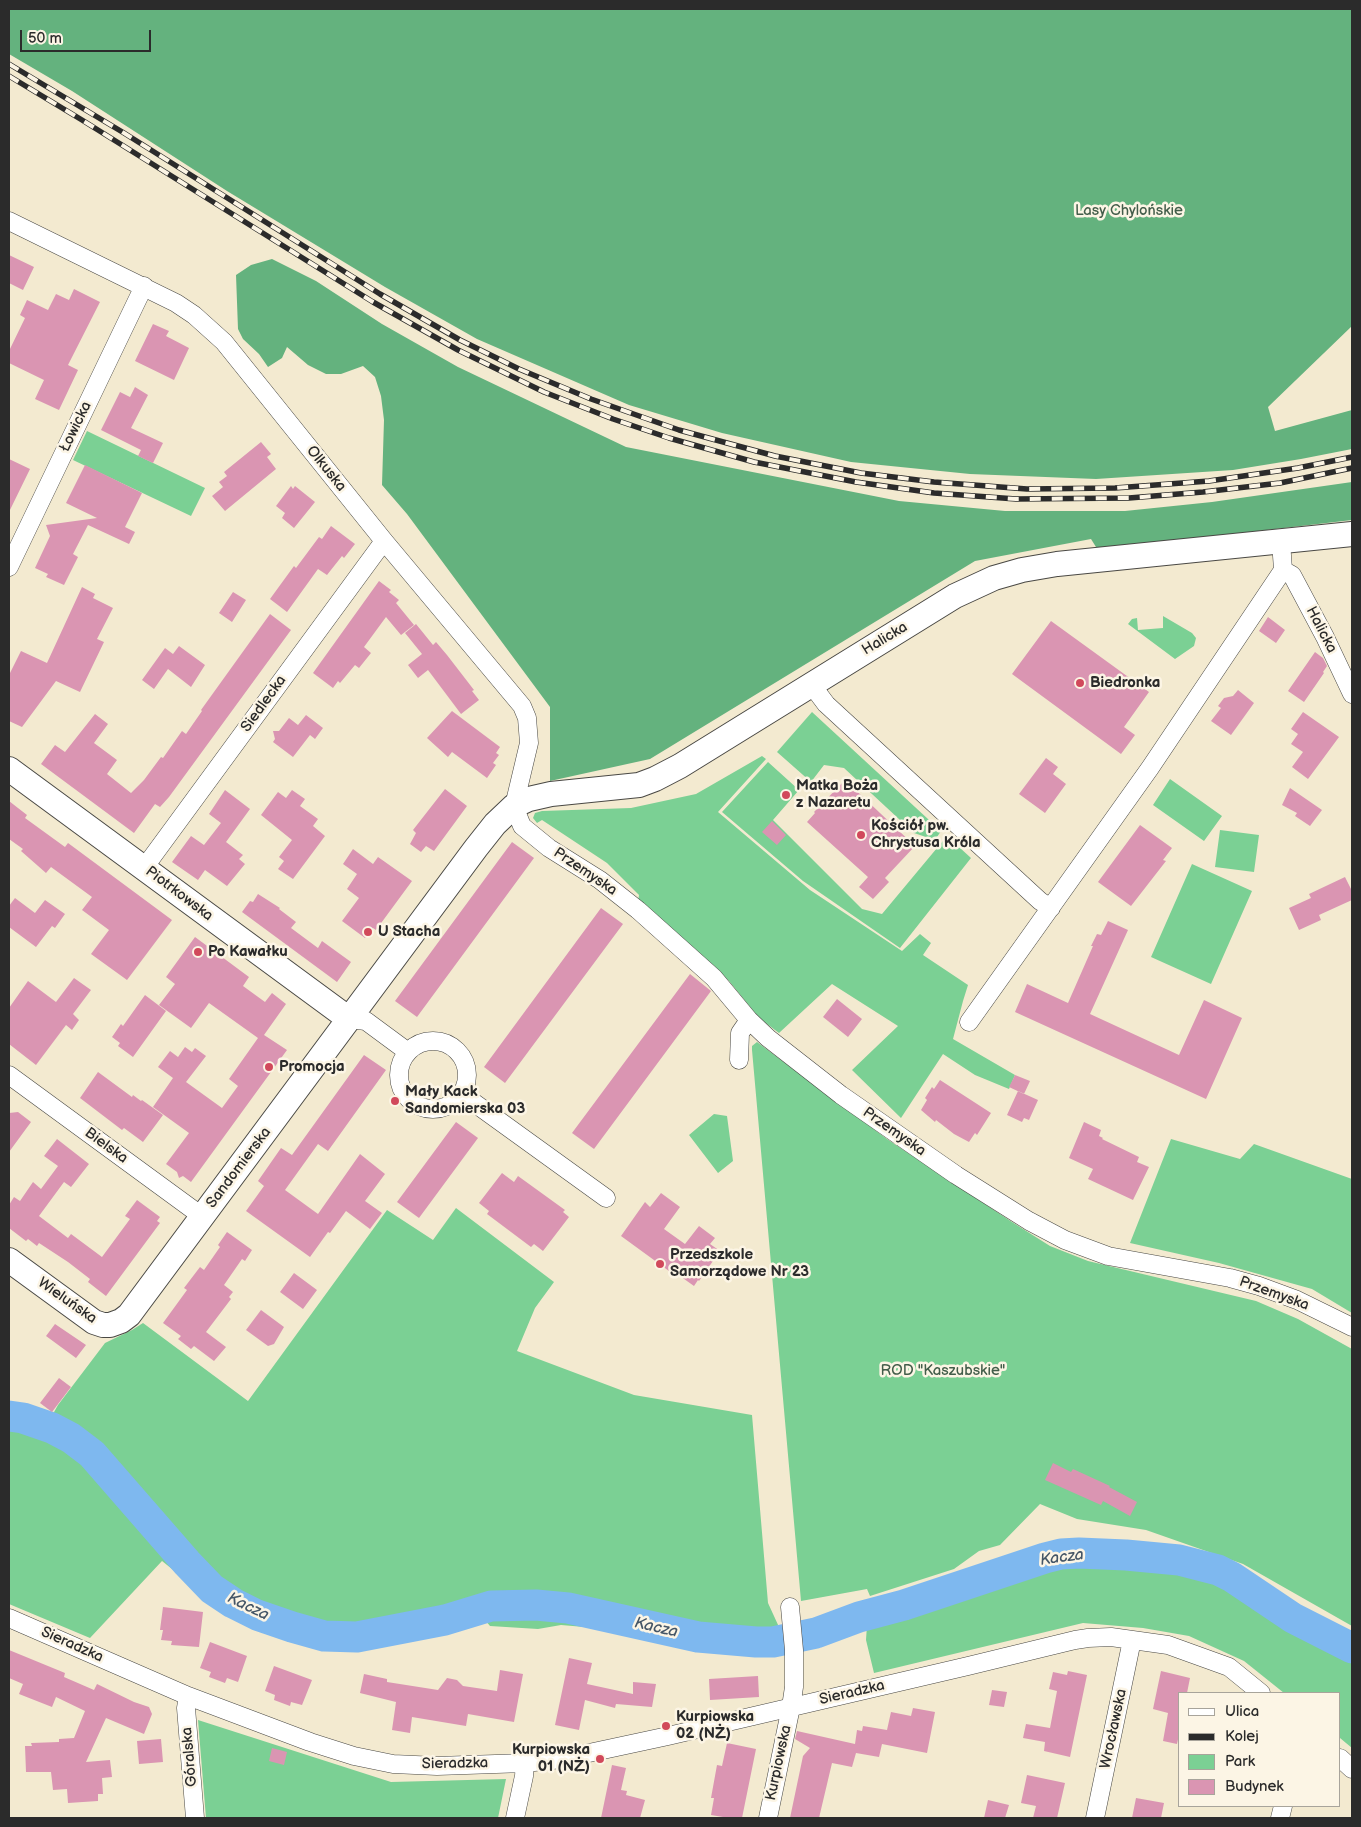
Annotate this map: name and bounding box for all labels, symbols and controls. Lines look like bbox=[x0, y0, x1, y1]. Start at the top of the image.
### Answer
scale bar bbox=[22, 20, 154, 52]
text: 50 m bbox=[28, 29, 62, 48]
park label: Lasy Chylońskie bbox=[1075, 202, 1183, 220]
street label: Łowicka bbox=[56, 399, 96, 455]
street label: Olkuska bbox=[302, 443, 350, 495]
street label: Halicka bbox=[1302, 604, 1340, 656]
street label: Halicka bbox=[859, 618, 911, 660]
street label: Siedlecka bbox=[237, 672, 291, 736]
place label: Biedronka bbox=[1090, 674, 1160, 692]
marker: Biedronka bbox=[1074, 677, 1086, 689]
place label: Matka Boża z Nazaretu bbox=[796, 777, 878, 812]
marker: Matka Boża z Nazaretu bbox=[780, 789, 792, 801]
place label: Kościół pw. Chrystusa Króla bbox=[871, 817, 981, 852]
marker: Kościół pw. Chrystusa Króla bbox=[855, 829, 867, 841]
street label: Przemyska bbox=[550, 844, 620, 900]
street label: Piotrkowska bbox=[142, 863, 216, 925]
place label: U Stacha bbox=[378, 923, 440, 941]
marker: U Stacha bbox=[362, 926, 374, 938]
place label: Po Kawałku bbox=[208, 943, 288, 961]
marker: Po Kawałku bbox=[192, 946, 204, 958]
place label: Promocja bbox=[279, 1058, 345, 1076]
marker: Promocja bbox=[263, 1061, 275, 1073]
place label: Mały Kack Sandomierska 03 bbox=[405, 1083, 525, 1118]
marker: Mały Kack Sandomierska 03 bbox=[389, 1095, 401, 1107]
street label: Przemyska bbox=[859, 1104, 929, 1160]
street label: Bielska bbox=[81, 1124, 131, 1168]
street label: Sandomierska bbox=[203, 1124, 275, 1212]
place label: Przedszkole Samorządowe Nr 23 bbox=[670, 1246, 809, 1281]
marker: Przedszkole Samorządowe Nr 23 bbox=[654, 1258, 666, 1270]
street label: Przemyska bbox=[1237, 1273, 1311, 1315]
street label: Wieluńska bbox=[34, 1274, 100, 1328]
park label: ROD "Kaszubskie" bbox=[881, 1362, 1005, 1380]
water label: Kacza bbox=[1039, 1545, 1085, 1571]
water label: Kacza bbox=[224, 1589, 272, 1625]
water label: Kacza bbox=[632, 1614, 680, 1642]
street label: Sieradzka bbox=[38, 1623, 106, 1667]
street label: Sieradzka bbox=[818, 1677, 886, 1709]
street label: Wrocławska bbox=[1097, 1687, 1131, 1771]
legend bbox=[1178, 1692, 1341, 1807]
text: Ulica bbox=[1225, 1702, 1259, 1721]
place label: Kurpiowska 02 (NŻ) bbox=[676, 1708, 754, 1743]
marker: Kurpiowska 02 (NŻ) bbox=[660, 1720, 672, 1732]
street label: Kurpiowska bbox=[762, 1724, 796, 1802]
street label: Góralska bbox=[178, 1726, 202, 1788]
text: Kolej bbox=[1225, 1727, 1259, 1746]
place label: Kurpiowska 01 (NŻ) bbox=[512, 1741, 590, 1776]
text: Park bbox=[1225, 1752, 1255, 1771]
marker: Kurpiowska 01 (NŻ) bbox=[594, 1753, 606, 1765]
street label: Sieradzka bbox=[422, 1754, 488, 1774]
text: Budynek bbox=[1225, 1777, 1284, 1796]

